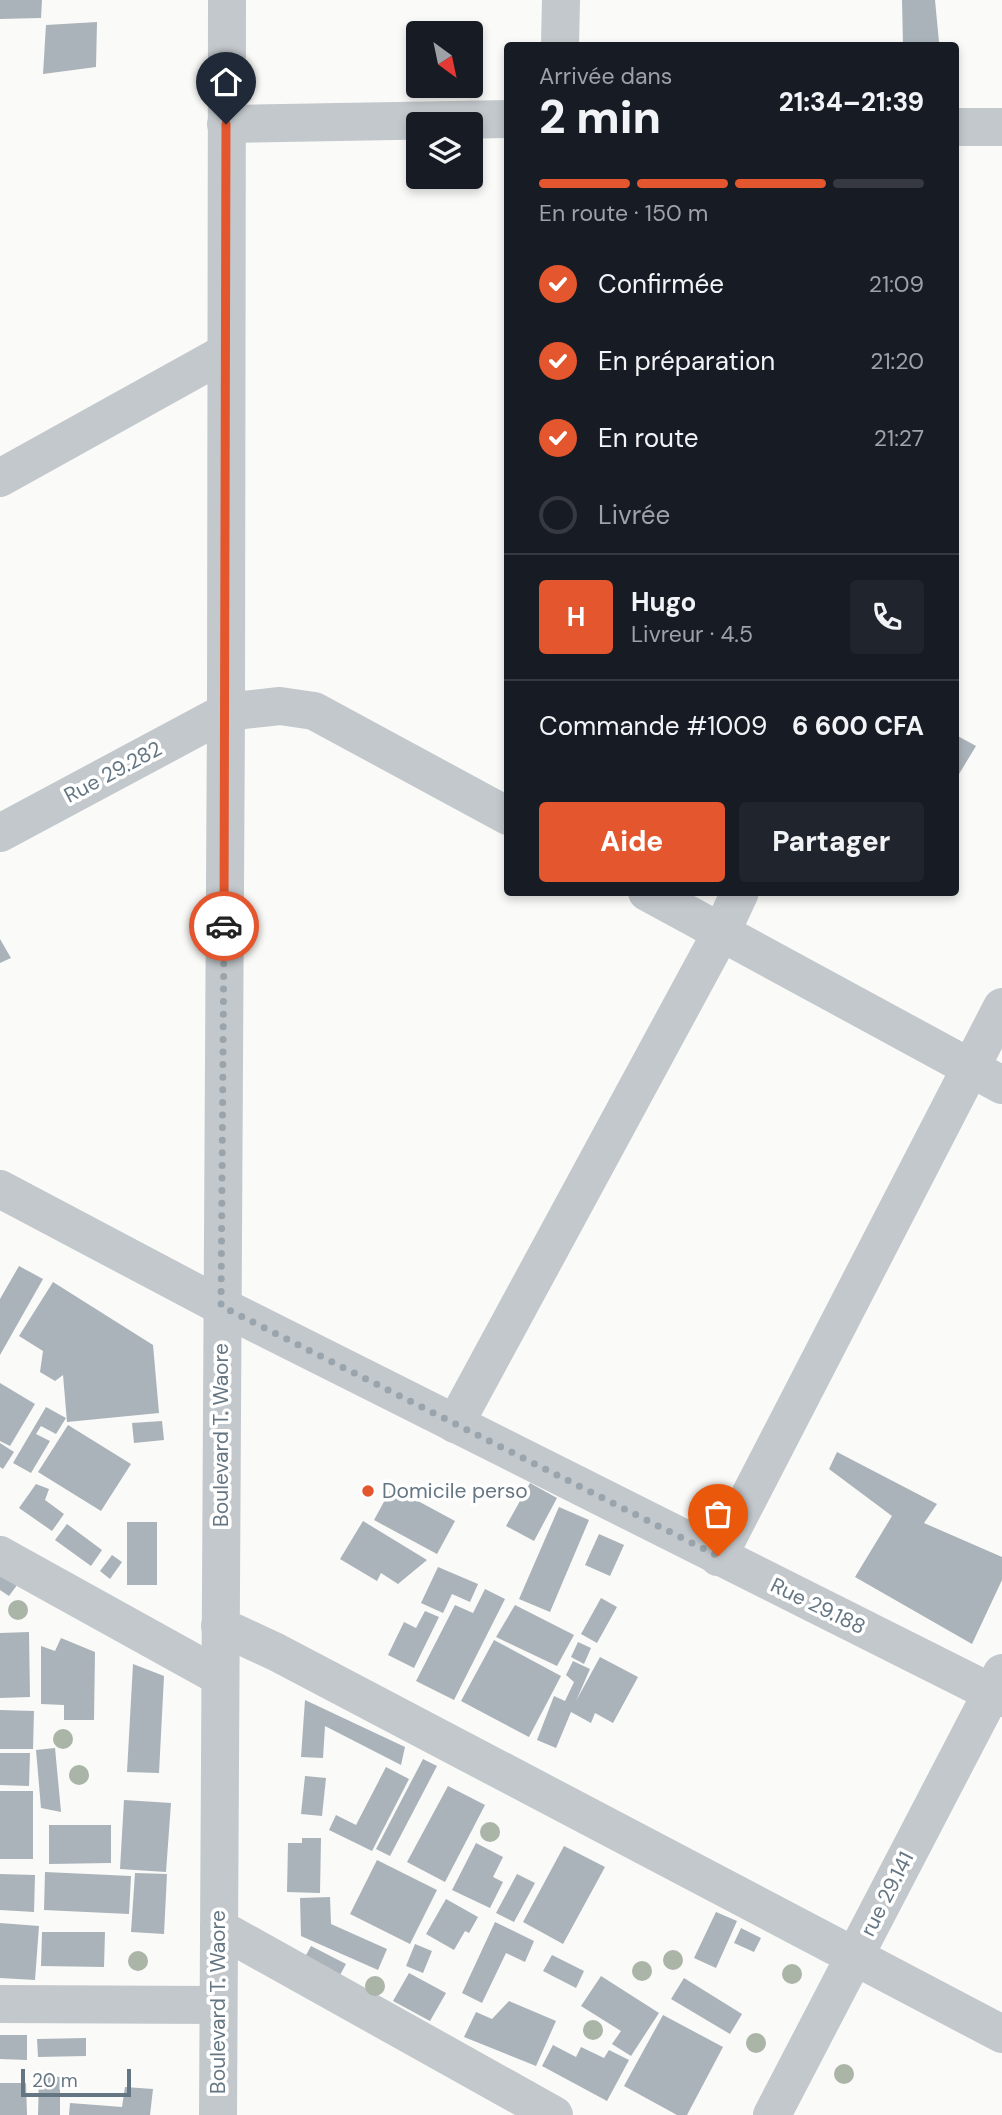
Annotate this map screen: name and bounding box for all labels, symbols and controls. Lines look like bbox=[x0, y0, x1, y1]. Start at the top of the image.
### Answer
north arrow bbox=[406, 21, 483, 98]
map controls bbox=[406, 21, 483, 189]
pin bbox=[196, 52, 256, 124]
text: Arrivée dans bbox=[539, 61, 672, 91]
icon: home bbox=[207, 63, 245, 101]
text: 21:34–21:39 bbox=[779, 85, 924, 119]
text: 2 min bbox=[539, 87, 661, 147]
button: layers bbox=[406, 112, 483, 189]
text: En route · 150 m bbox=[539, 198, 708, 228]
icon: check bbox=[539, 265, 577, 303]
text: Confirmée bbox=[598, 267, 724, 301]
text: 21:09 bbox=[869, 269, 924, 299]
icon: check bbox=[539, 342, 577, 380]
text: En préparation bbox=[598, 344, 775, 378]
text: 21:20 bbox=[870, 346, 924, 376]
icon: check bbox=[539, 419, 577, 457]
text: En route bbox=[598, 421, 699, 455]
text: 21:27 bbox=[874, 423, 924, 453]
text: Livrée bbox=[598, 498, 670, 532]
button: phone bbox=[850, 580, 924, 654]
text: Hugo bbox=[631, 585, 696, 619]
text: H bbox=[567, 600, 585, 634]
text: Livreur · 4.5 bbox=[631, 619, 753, 649]
text: Commande #1009 bbox=[539, 709, 767, 743]
text: 6 600 CFA bbox=[792, 709, 924, 743]
street label: Rue 29.282 bbox=[59, 735, 167, 809]
button: Aide bbox=[539, 802, 725, 882]
button: Partager bbox=[739, 802, 924, 882]
courier bbox=[189, 891, 259, 961]
icon: car bbox=[205, 907, 243, 945]
street label: Boulevard T. Waore bbox=[207, 1343, 235, 1527]
place label: Domicile perso bbox=[382, 1477, 528, 1505]
marker: Domicile perso bbox=[360, 1483, 376, 1499]
pin bbox=[688, 1484, 748, 1556]
icon: bag bbox=[699, 1495, 737, 1533]
street label: Rue 29.188 bbox=[766, 1571, 870, 1641]
street label: rue 29.141 bbox=[854, 1847, 920, 1941]
street label: Boulevard T. Waore bbox=[204, 1910, 232, 2094]
scale bar bbox=[21, 2066, 131, 2098]
text: 20 m bbox=[32, 2068, 78, 2093]

